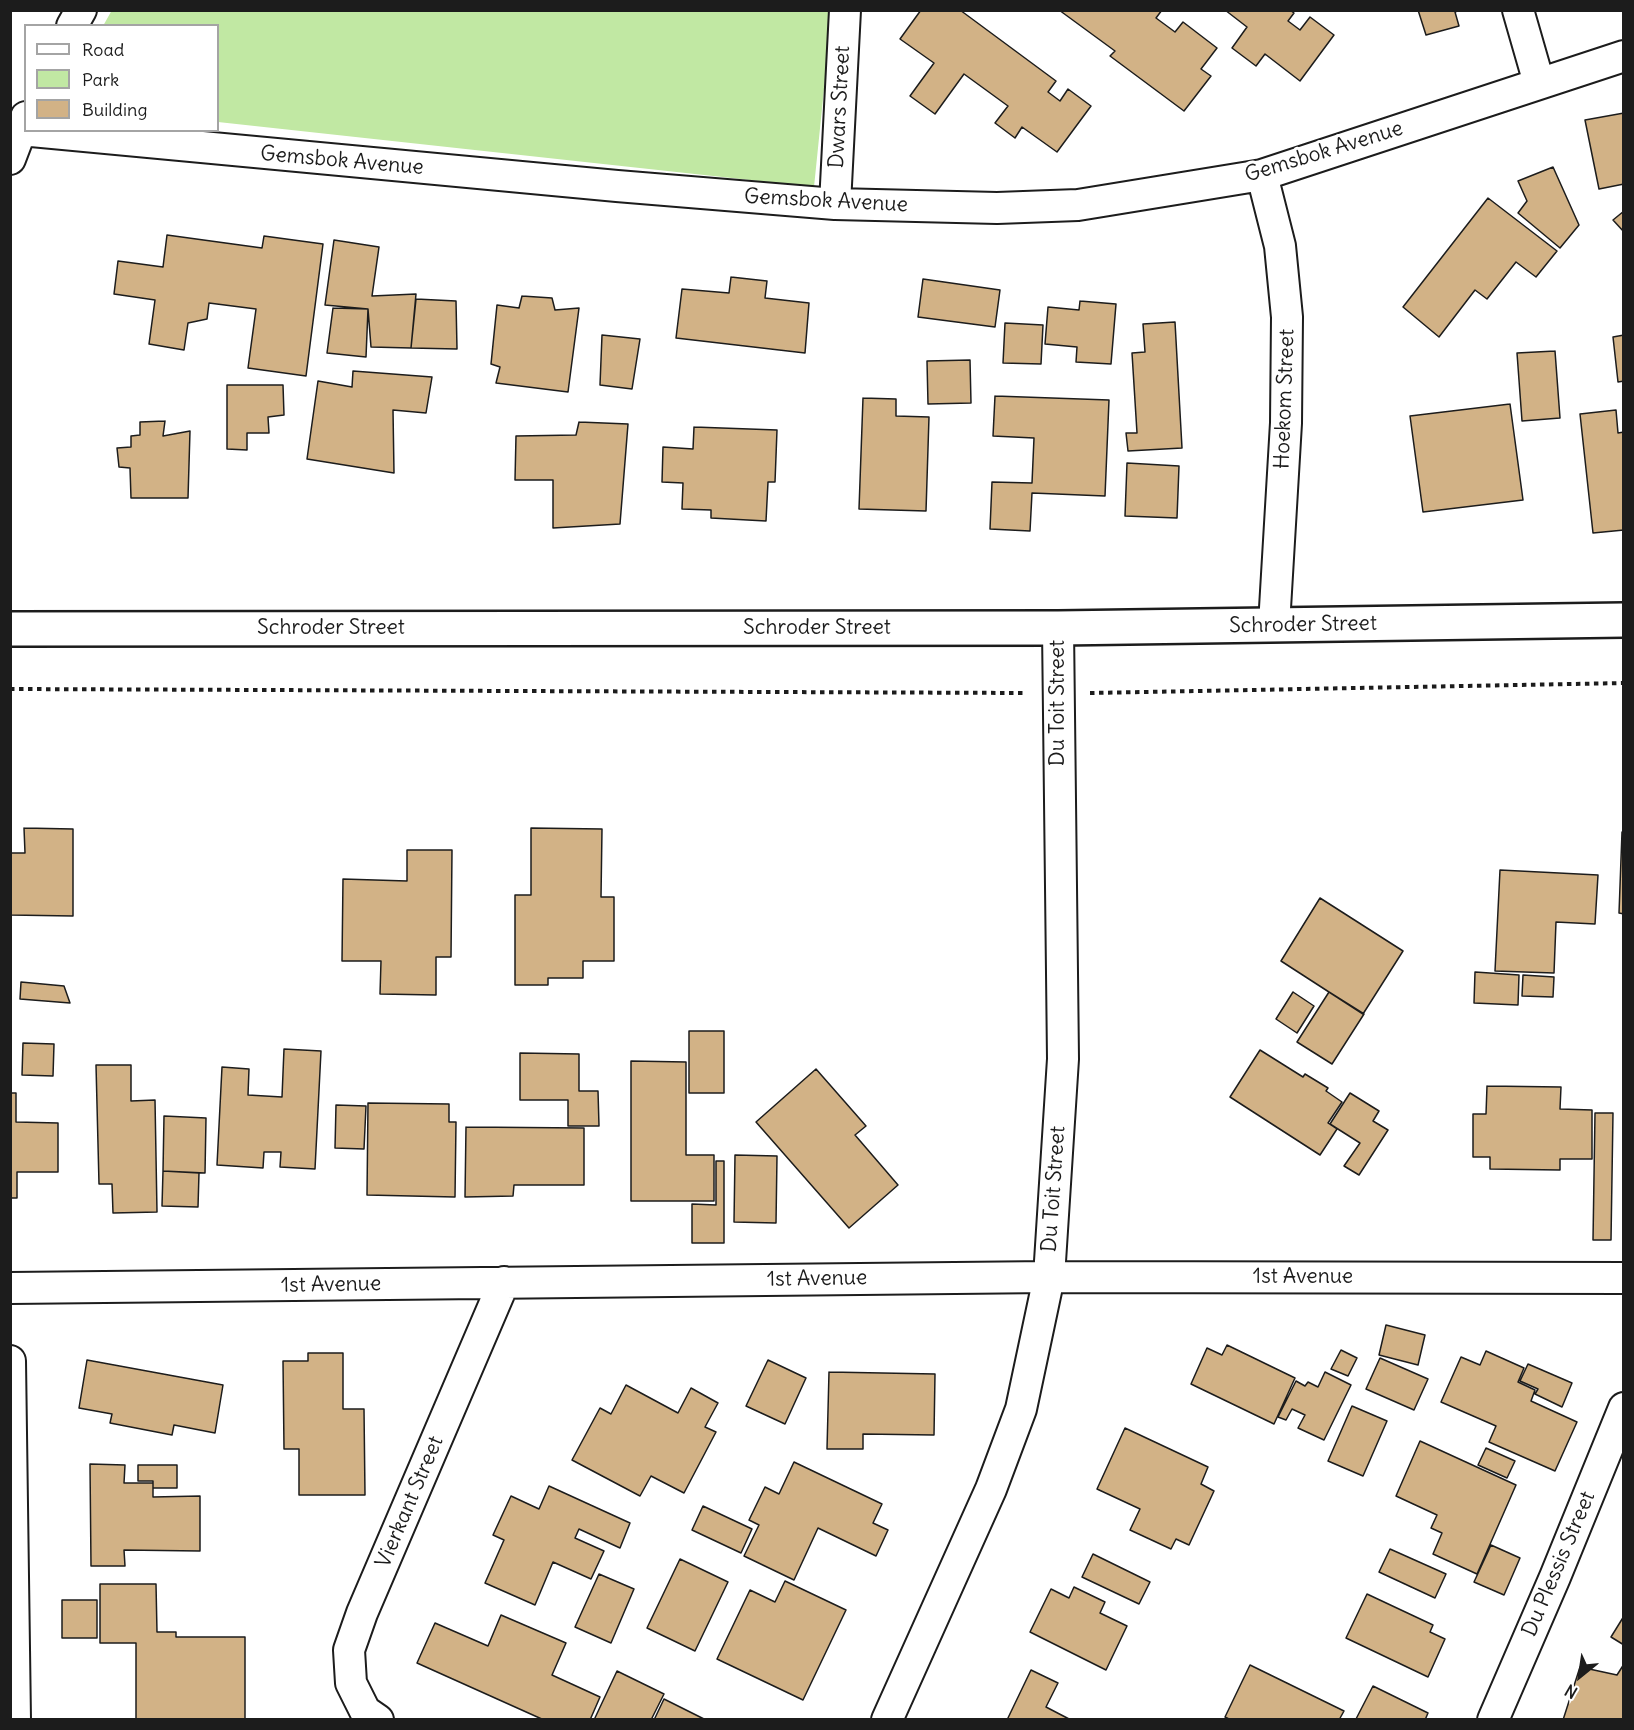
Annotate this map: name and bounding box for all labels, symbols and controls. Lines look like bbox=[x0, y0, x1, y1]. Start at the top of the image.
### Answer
legend bbox=[24, 24, 219, 132]
text: Road bbox=[82, 38, 124, 61]
street label: Dwars Street bbox=[824, 45, 856, 169]
text: Park bbox=[82, 68, 119, 91]
text: Building bbox=[82, 98, 147, 121]
street label: Gemsbok Avenue bbox=[1242, 116, 1406, 188]
street label: Gemsbok Avenue bbox=[259, 141, 425, 181]
street label: Gemsbok Avenue bbox=[743, 184, 909, 218]
street label: Hoekom Street bbox=[1270, 329, 1300, 469]
street label: Schroder Street bbox=[1229, 611, 1377, 639]
street label: Schroder Street bbox=[257, 615, 405, 641]
street label: Schroder Street bbox=[743, 615, 891, 641]
street label: Du Toit Street bbox=[1045, 640, 1071, 766]
street label: Du Toit Street bbox=[1037, 1125, 1071, 1253]
street label: 1st Avenue bbox=[1253, 1264, 1353, 1290]
street label: 1st Avenue bbox=[767, 1266, 867, 1292]
street label: 1st Avenue bbox=[281, 1272, 381, 1298]
street label: Vierkant Street bbox=[371, 1432, 449, 1572]
street label: Du Plessis Street bbox=[1517, 1488, 1601, 1640]
north arrow bbox=[1550, 1646, 1610, 1706]
text: N bbox=[1561, 1680, 1581, 1703]

